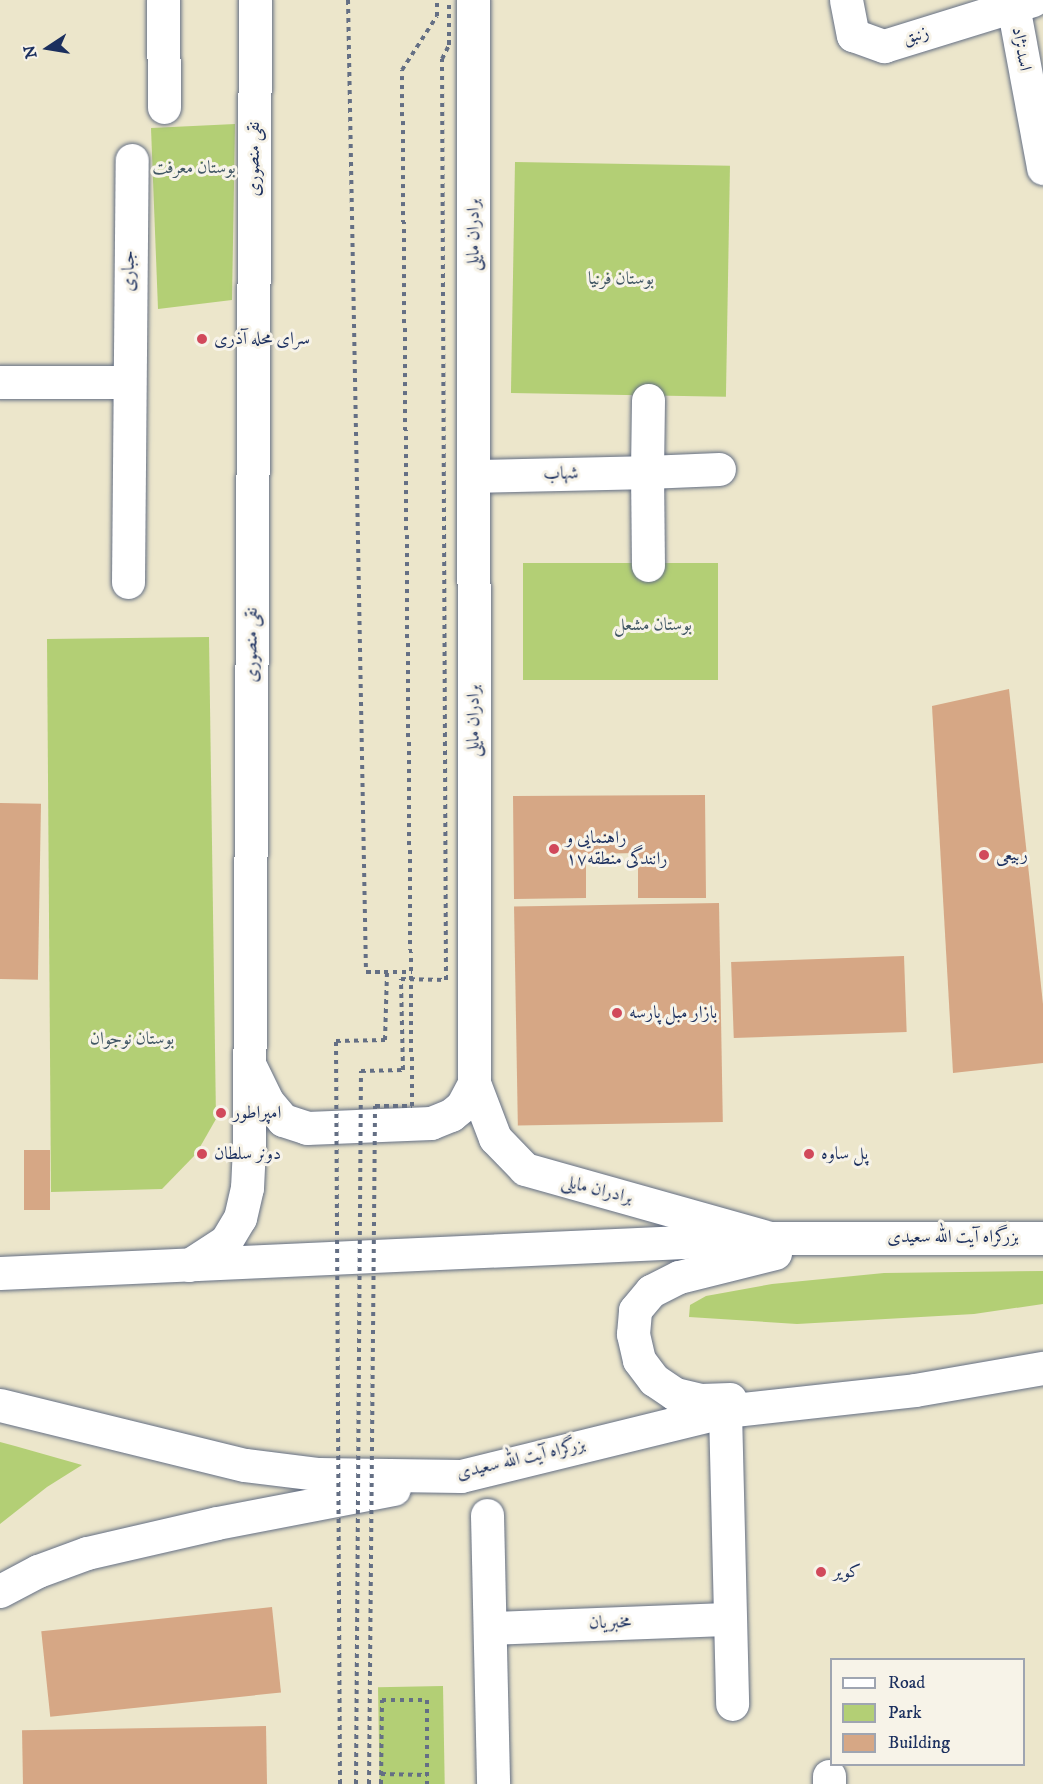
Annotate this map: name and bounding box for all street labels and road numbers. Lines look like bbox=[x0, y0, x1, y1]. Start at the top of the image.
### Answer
street label: زنبق bbox=[900, 22, 932, 50]
street label: اسدنژاد bbox=[1007, 25, 1035, 73]
street label: نقی منصوری bbox=[243, 121, 265, 197]
street label: برادران مایلی bbox=[463, 199, 485, 271]
street label: جباری bbox=[118, 250, 140, 292]
street label: شهاب bbox=[543, 463, 579, 485]
street label: نقی منصوری bbox=[241, 607, 263, 683]
street label: برادران مایلی bbox=[463, 685, 485, 757]
street label: برادران مایلی bbox=[559, 1171, 635, 1209]
street label: بزرگراه آیت الله سعیدی bbox=[887, 1226, 1019, 1248]
street label: بزرگراه آیت الله سعیدی bbox=[455, 1434, 587, 1484]
street label: مخبریان bbox=[588, 1611, 632, 1635]

